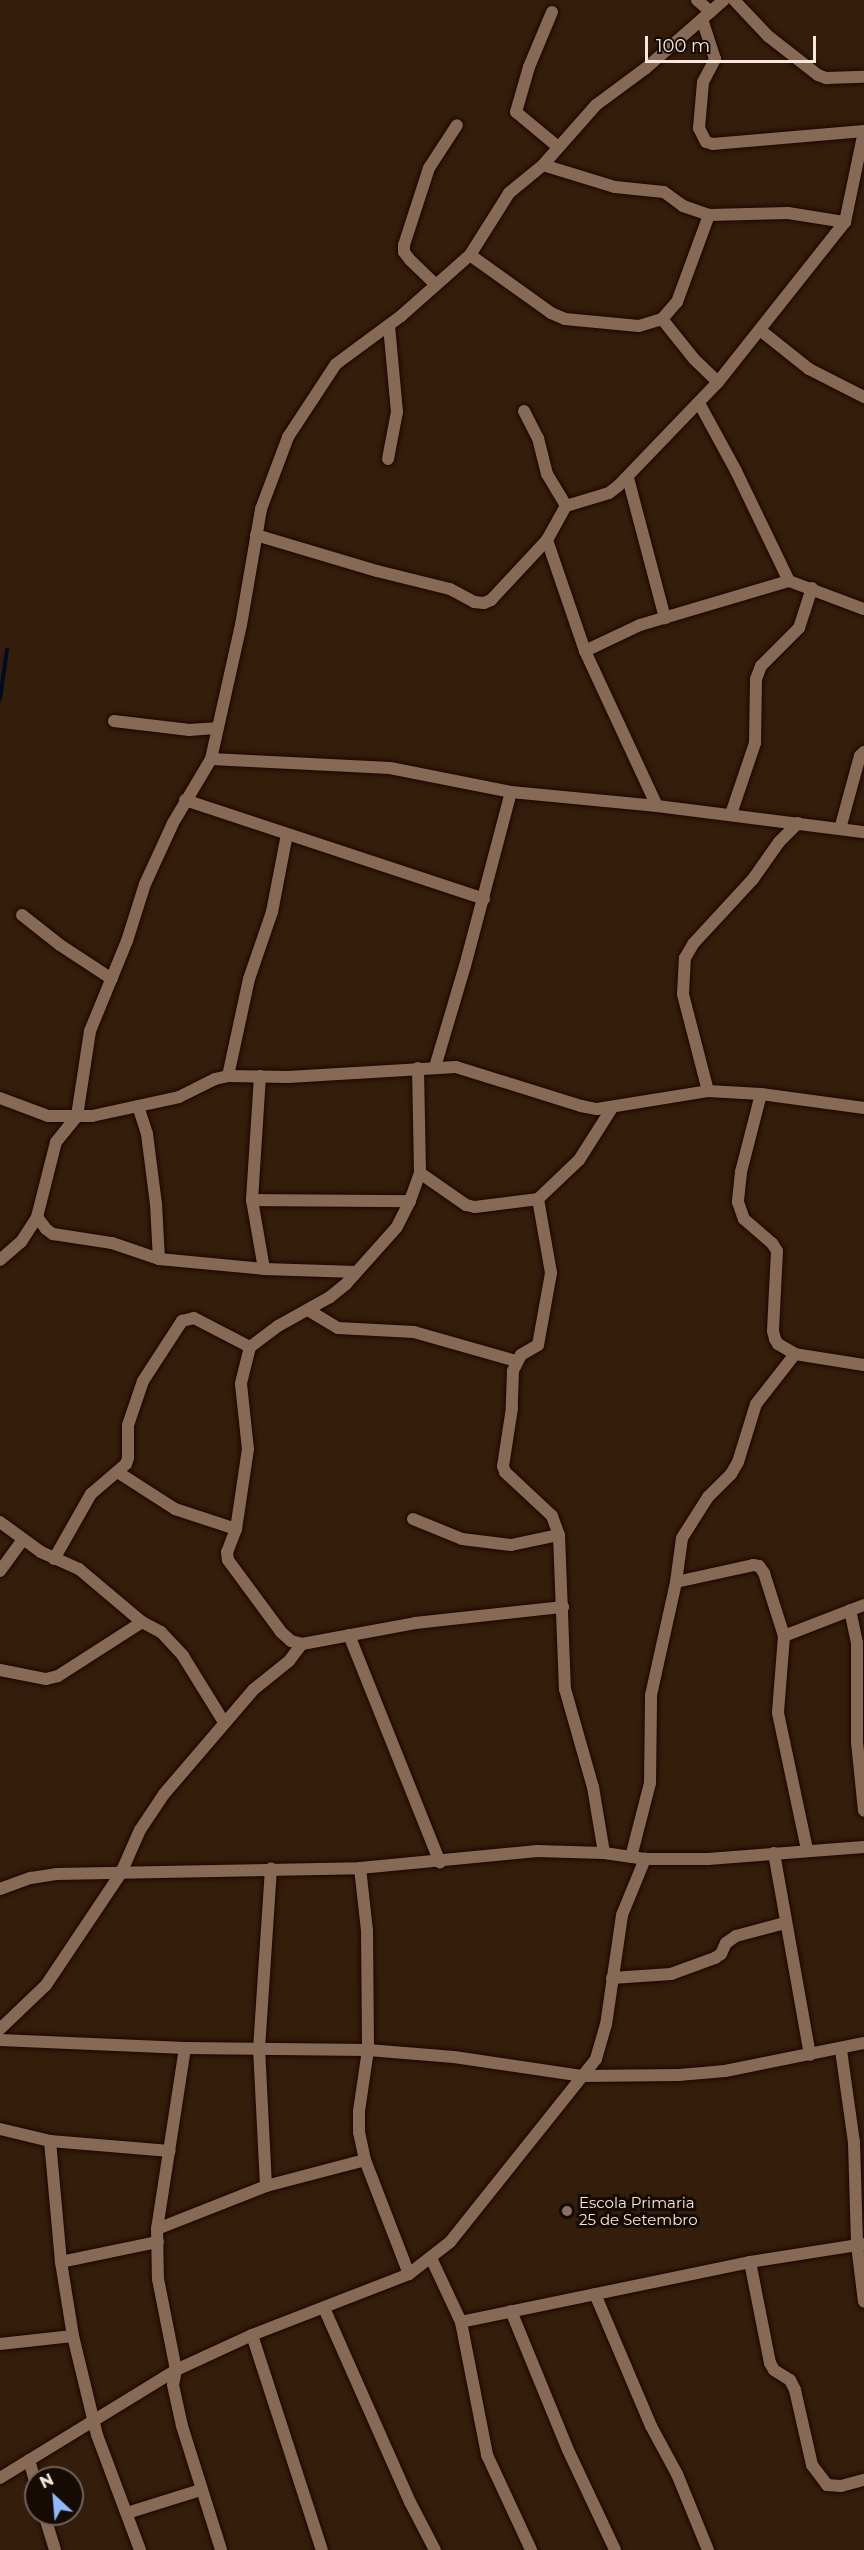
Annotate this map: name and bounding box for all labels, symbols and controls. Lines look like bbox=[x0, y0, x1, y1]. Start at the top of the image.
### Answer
scale bar bbox=[648, 24, 819, 62]
text: 100 m bbox=[656, 35, 710, 57]
place label: Escola Primaria 25 de Setembro bbox=[579, 2193, 698, 2228]
marker: Escola Primaria 25 de Setembro bbox=[560, 2204, 574, 2218]
north arrow bbox=[24, 2466, 84, 2526]
text: N bbox=[37, 2470, 57, 2493]

